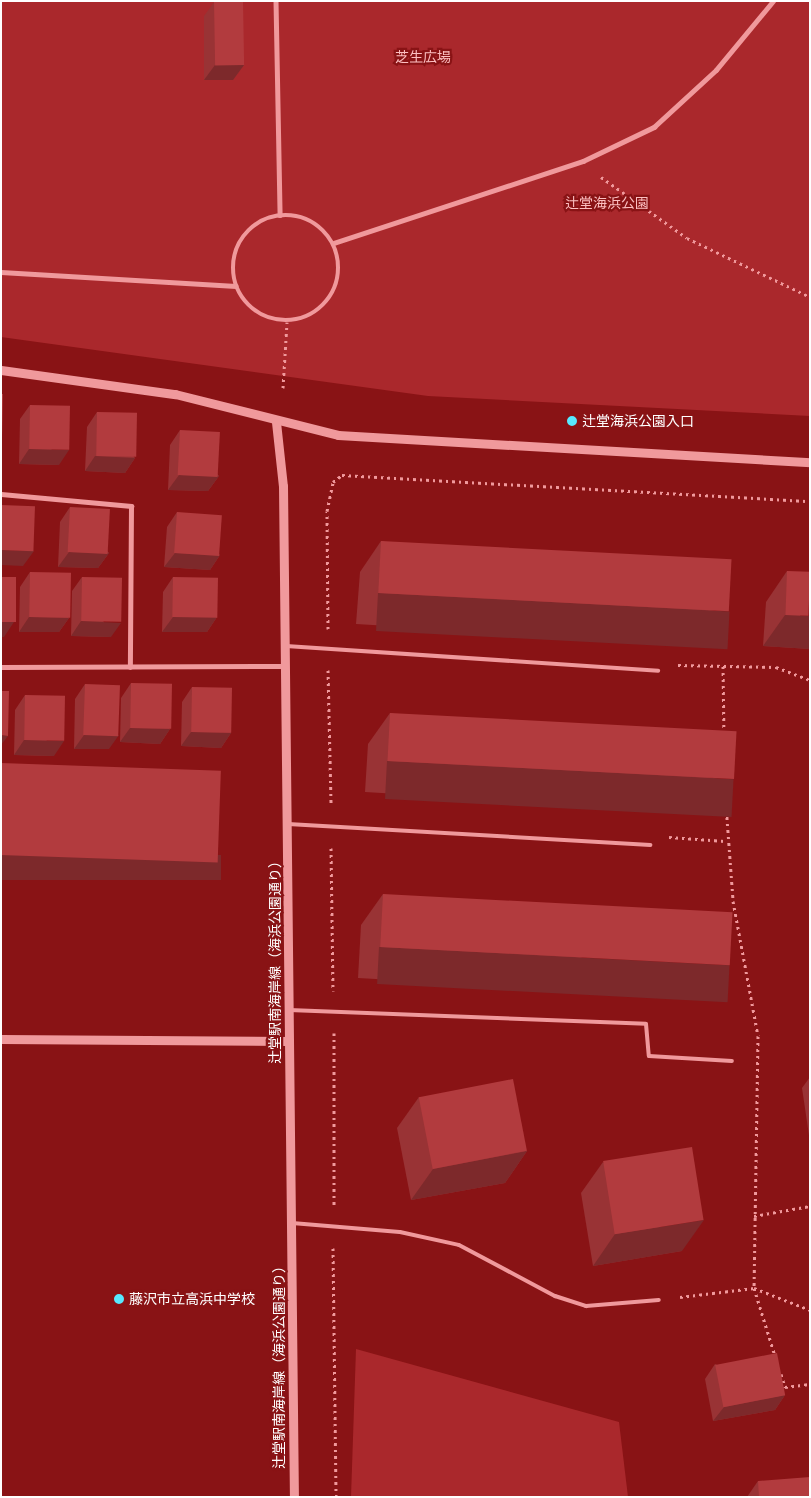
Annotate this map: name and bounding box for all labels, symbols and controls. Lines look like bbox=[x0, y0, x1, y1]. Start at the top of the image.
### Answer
park label: 芝生広場 bbox=[395, 49, 451, 65]
park label: 辻堂海浜公園 bbox=[565, 195, 649, 211]
place label: 辻堂海浜公園入口 bbox=[582, 413, 694, 429]
marker: 辻堂海浜公園入口 bbox=[566, 415, 578, 427]
street label: 辻堂駅南海岸線（海浜公園通り） bbox=[267, 854, 283, 1064]
street label: 辻堂駅南海岸線（海浜公園通り） bbox=[271, 1259, 287, 1469]
place label: 藤沢市立高浜中学校 bbox=[129, 1291, 255, 1307]
marker: 藤沢市立高浜中学校 bbox=[113, 1293, 125, 1305]

